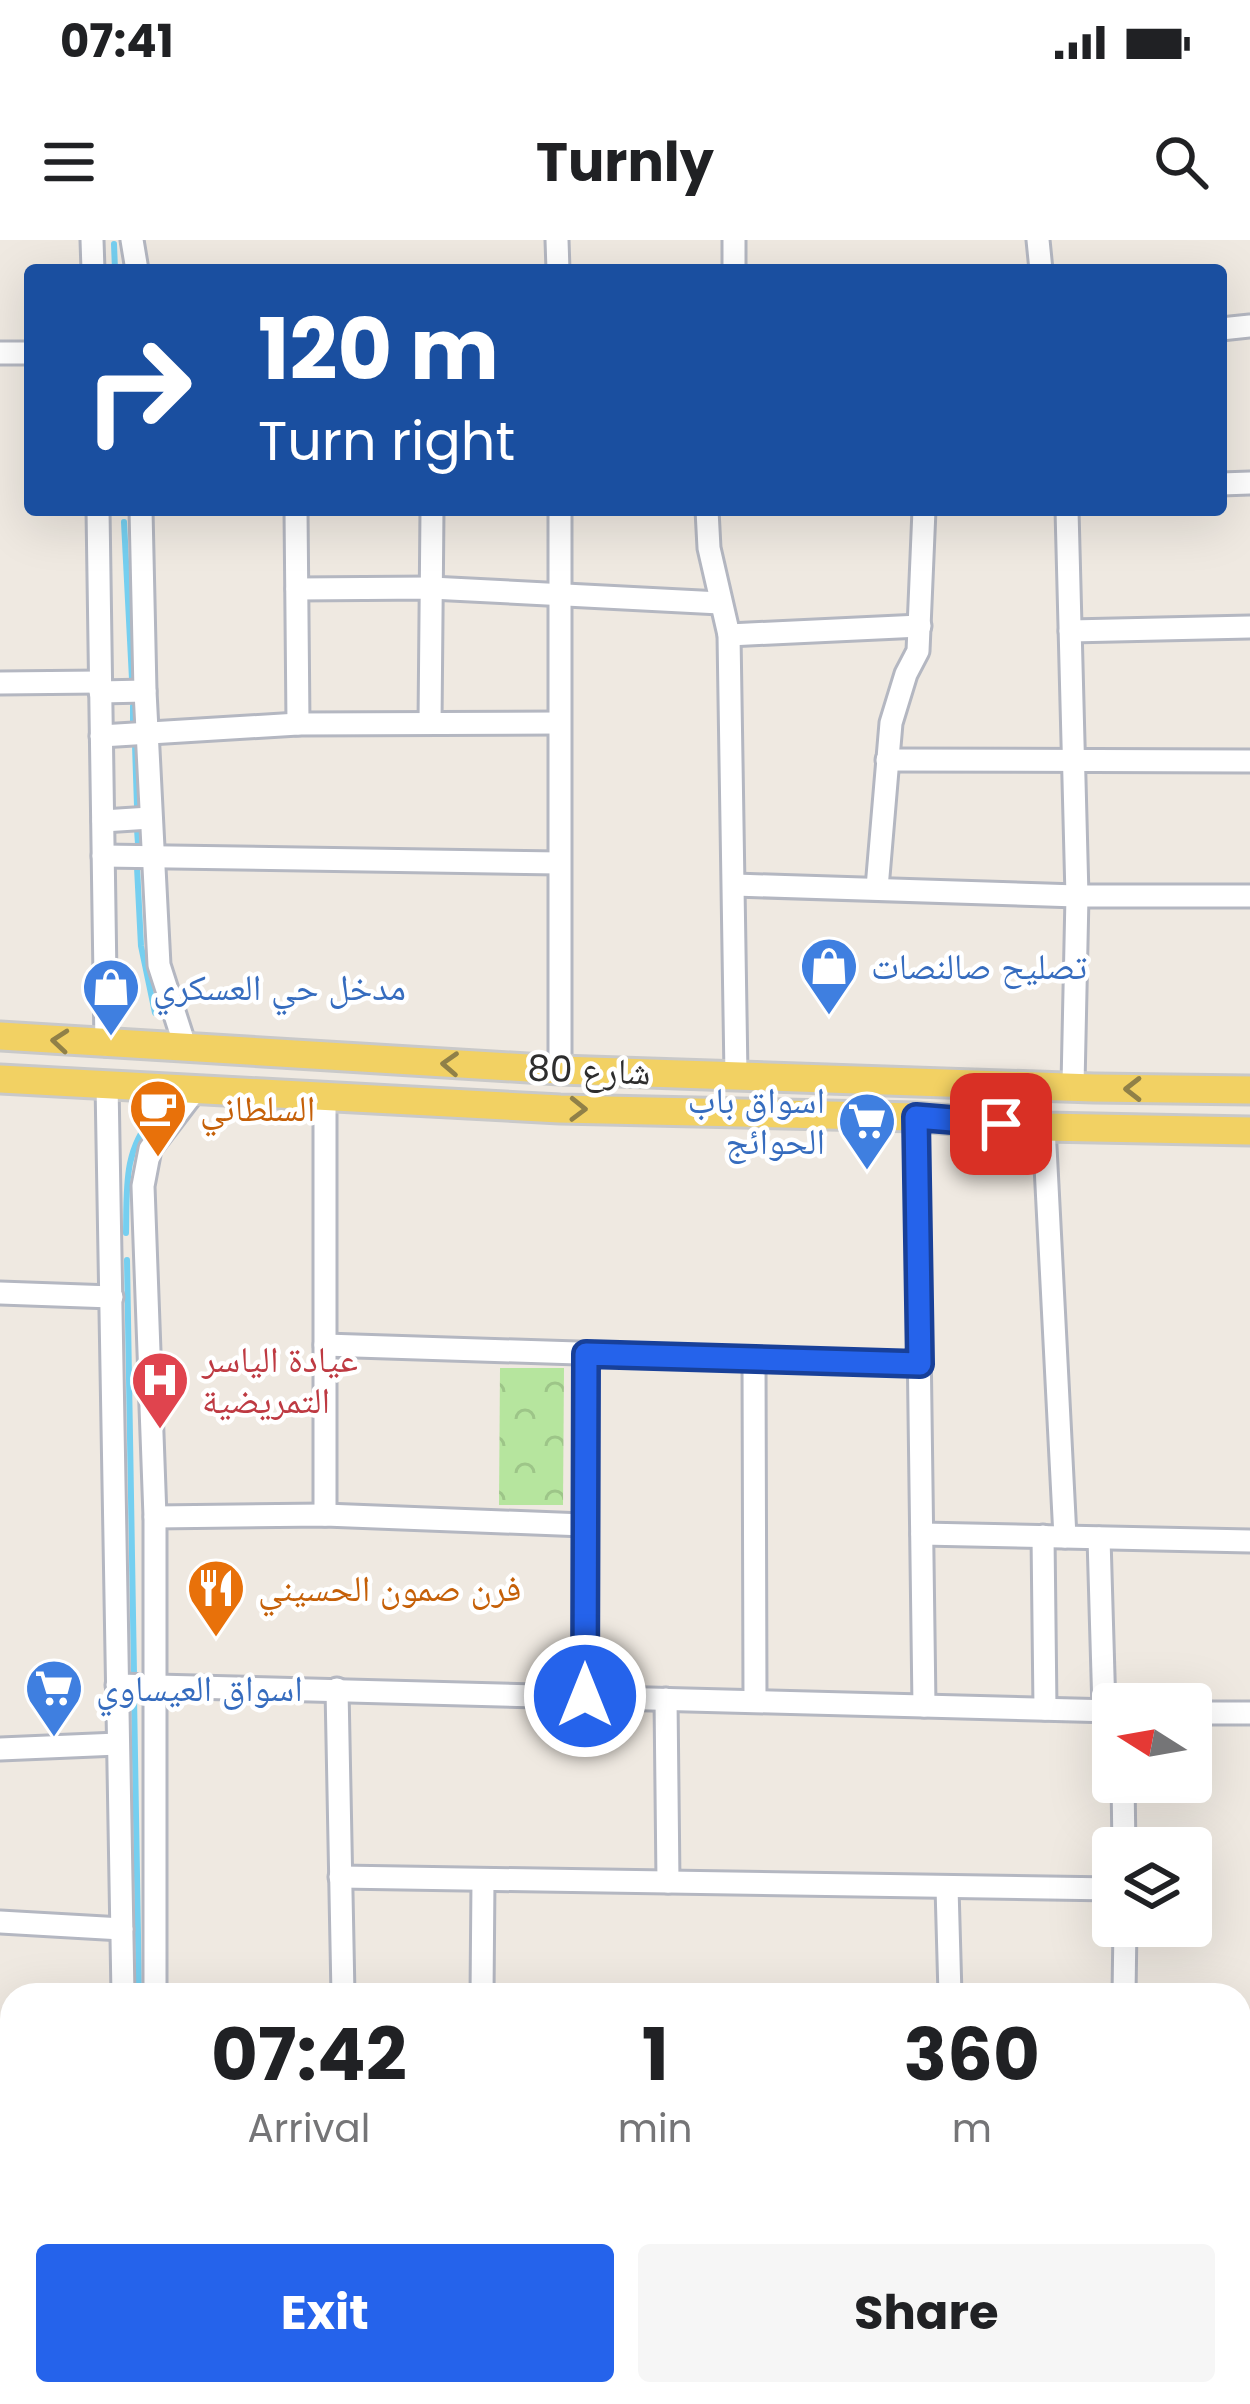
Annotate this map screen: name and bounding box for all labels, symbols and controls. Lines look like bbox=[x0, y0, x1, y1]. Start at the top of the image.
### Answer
text: 07:41 bbox=[60, 10, 174, 73]
text: Turnly bbox=[536, 124, 714, 200]
icon: menu bbox=[36, 129, 102, 195]
icon: search bbox=[1148, 129, 1214, 195]
text: 120 m bbox=[258, 291, 499, 408]
icon: right bbox=[60, 312, 216, 468]
text: Turn right bbox=[258, 403, 515, 479]
shop icon: تصليح صالنصات bbox=[798, 935, 860, 1017]
place label: تصليح صالنصات bbox=[871, 941, 1087, 992]
shop icon: مدخل حي العسكري bbox=[80, 956, 142, 1038]
place label: مدخل حي العسكري bbox=[153, 962, 406, 1016]
one-way arrow bbox=[50, 1029, 69, 1054]
street label: شارع 80 bbox=[526, 1042, 652, 1098]
one-way arrow bbox=[440, 1051, 459, 1077]
pin bbox=[950, 1073, 1052, 1175]
place label: اسواق باب الحوائج bbox=[688, 1075, 825, 1167]
one-way arrow bbox=[1123, 1076, 1142, 1102]
cafe icon: السلطاني bbox=[127, 1077, 189, 1159]
place label: السلطاني bbox=[200, 1083, 315, 1137]
supermarket icon: اسواق باب الحوائج bbox=[836, 1090, 898, 1172]
icon: arrive bbox=[968, 1091, 1034, 1157]
one-way arrow bbox=[569, 1096, 588, 1122]
place label: عيادة الياسر التمريضية bbox=[201, 1334, 358, 1426]
hospital icon: عيادة الياسر التمريضية bbox=[129, 1349, 191, 1431]
restaurant icon: فرن صمون الحسيني bbox=[185, 1557, 247, 1639]
place label: فرن صمون الحسيني bbox=[258, 1563, 521, 1617]
position arrow bbox=[522, 1633, 648, 1759]
supermarket icon: اسواق العيساوي bbox=[23, 1657, 85, 1739]
place label: اسواق العيساوي bbox=[96, 1663, 303, 1717]
north arrow bbox=[1092, 1683, 1212, 1803]
map controls bbox=[1092, 1683, 1212, 1947]
button: layers bbox=[1092, 1827, 1212, 1947]
text: 07:42 bbox=[211, 2004, 407, 2105]
text: 1 bbox=[642, 2004, 669, 2105]
text: 360 bbox=[904, 2004, 1040, 2105]
text: Arrival bbox=[248, 2101, 370, 2156]
text: min bbox=[618, 2101, 693, 2156]
text: m bbox=[952, 2101, 992, 2156]
button: Exit bbox=[36, 2244, 614, 2382]
button: Share bbox=[638, 2244, 1215, 2382]

